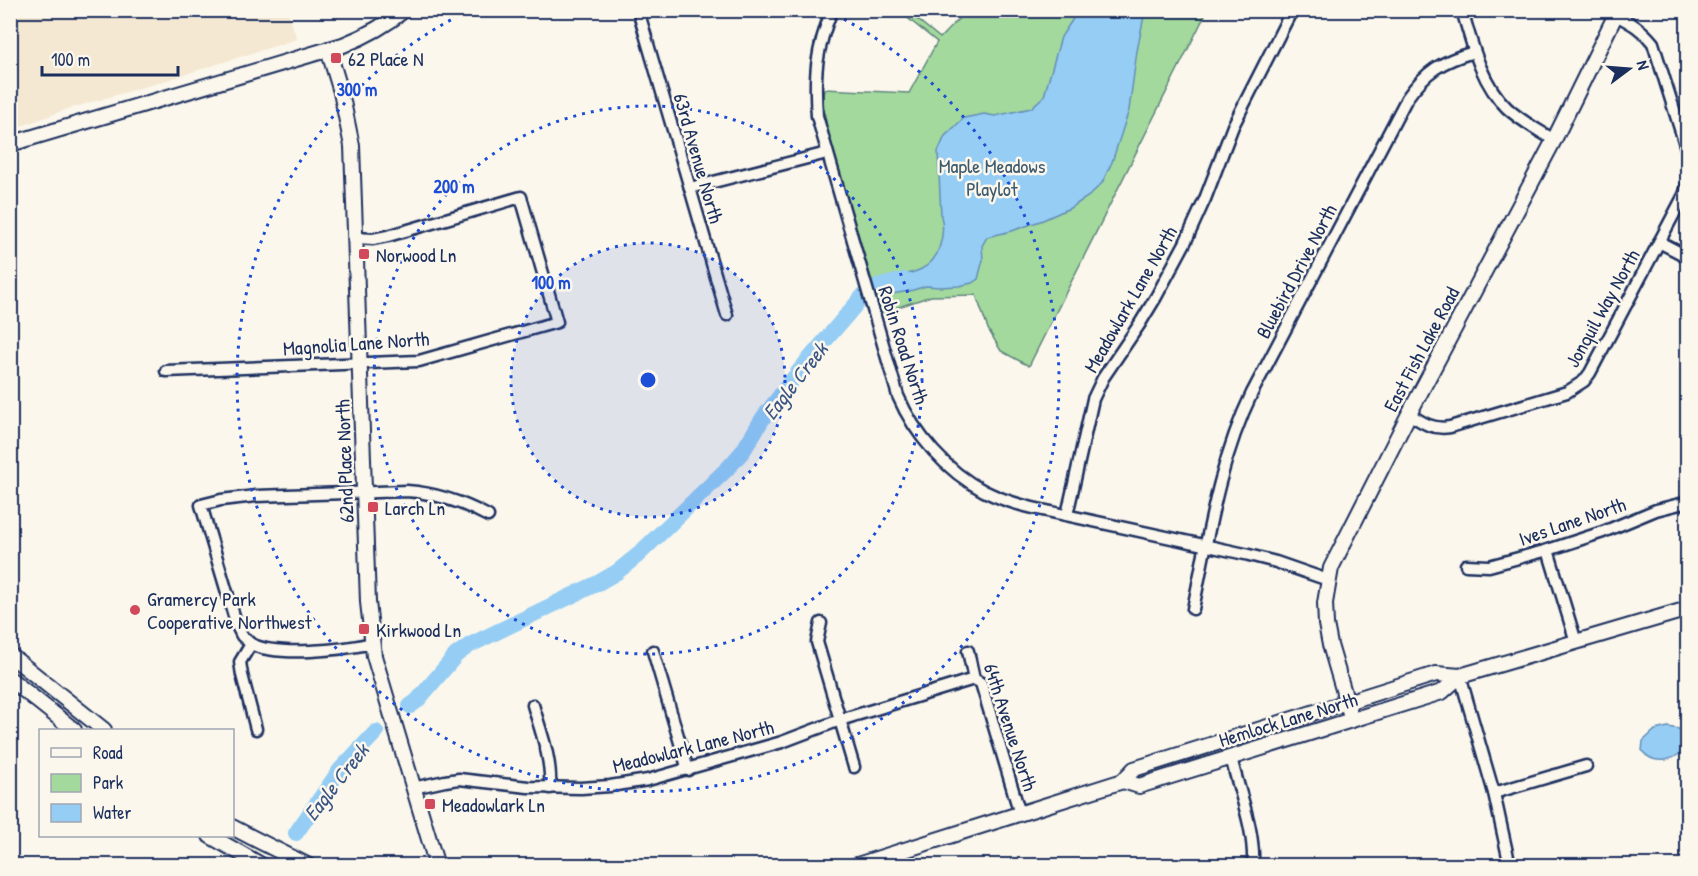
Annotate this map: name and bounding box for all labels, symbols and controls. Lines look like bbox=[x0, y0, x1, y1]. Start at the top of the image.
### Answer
scale bar bbox=[42, 39, 178, 77]
north arrow bbox=[1599, 39, 1659, 99]
place label: 62 Place N bbox=[348, 45, 424, 72]
text: 100 m bbox=[51, 47, 90, 72]
marker: 62 Place N bbox=[329, 51, 343, 65]
text: N bbox=[1632, 58, 1655, 72]
text: 300 m bbox=[337, 77, 377, 102]
street label: 63rd Avenue North bbox=[668, 90, 730, 226]
park label: Maple Meadows Playlot bbox=[939, 152, 1046, 202]
text: 200 m bbox=[434, 174, 474, 199]
street label: Bluebird Drive North bbox=[1249, 199, 1343, 343]
street label: Meadowlark Lane North bbox=[1077, 221, 1183, 377]
place label: Norwood Ln bbox=[376, 241, 457, 268]
street label: Jonquil Way North bbox=[1558, 244, 1646, 372]
marker: Norwood Ln bbox=[357, 247, 371, 261]
text: 100 m bbox=[531, 270, 571, 295]
street label: East Fish Lake Road bbox=[1377, 282, 1465, 416]
street label: Robin Road North bbox=[872, 283, 936, 407]
street label: Magnolia Lane North bbox=[282, 324, 430, 362]
water label: Eagle Creek bbox=[756, 335, 836, 426]
centre of rings bbox=[638, 370, 658, 390]
street label: 62nd Place North bbox=[328, 399, 360, 523]
street label: Ives Lane North bbox=[1515, 490, 1629, 552]
place label: Larch Ln bbox=[385, 494, 445, 521]
marker: Larch Ln bbox=[366, 500, 380, 514]
place label: Gramercy Park Cooperative Northwest bbox=[147, 585, 313, 635]
marker: Gramercy Park Cooperative Northwest bbox=[128, 603, 142, 617]
place label: Kirkwood Ln bbox=[376, 616, 461, 643]
marker: Kirkwood Ln bbox=[357, 622, 371, 636]
street label: 64th Avenue North bbox=[978, 660, 1044, 794]
street label: Hemlock Lane North bbox=[1215, 685, 1361, 753]
street label: Meadowlark Lane North bbox=[610, 713, 776, 779]
legend bbox=[39, 729, 234, 837]
water label: Eagle Creek bbox=[297, 736, 377, 827]
text: Road bbox=[93, 740, 123, 765]
text: Park bbox=[93, 770, 124, 795]
place label: Meadowlark Ln bbox=[442, 791, 545, 818]
marker: Meadowlark Ln bbox=[423, 797, 437, 811]
text: Water bbox=[93, 800, 131, 825]

